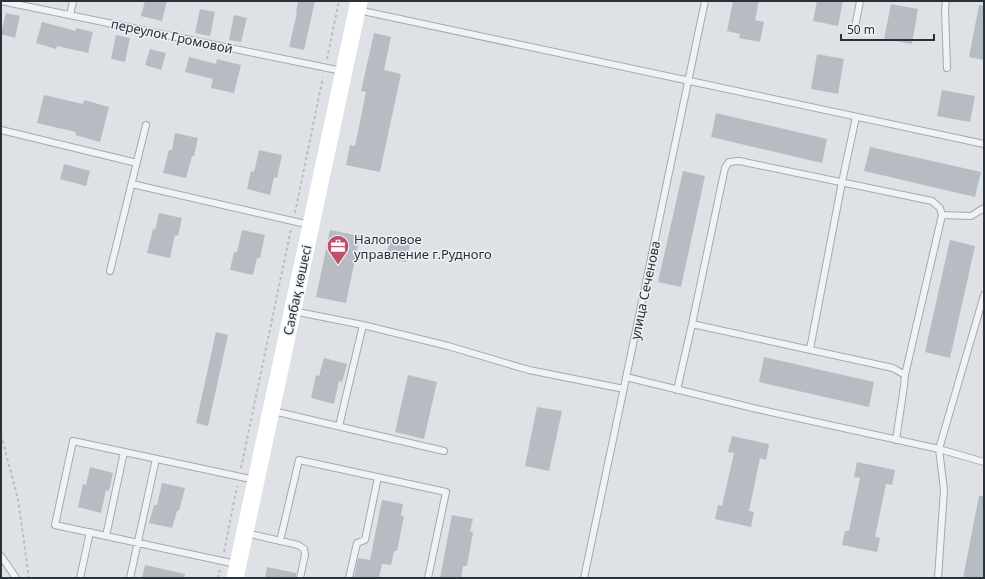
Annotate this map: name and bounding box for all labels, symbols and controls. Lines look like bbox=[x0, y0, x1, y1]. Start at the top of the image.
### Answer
street label: переулок Громовой bbox=[109, 14, 235, 58]
scale bar bbox=[841, 16, 934, 42]
text: 50 m bbox=[847, 21, 875, 38]
place label: Налоговое управление г.Рудного bbox=[354, 230, 492, 263]
office icon: Налоговое управление г.Рудного bbox=[325, 233, 351, 266]
street label: улица Сеченова bbox=[626, 239, 664, 341]
street label: Саябақ көшесі bbox=[279, 243, 315, 337]

